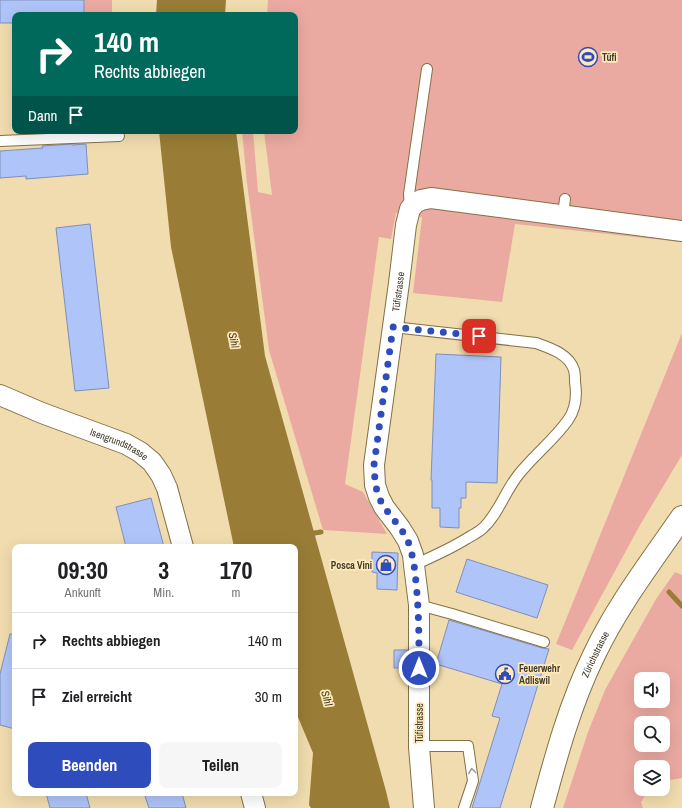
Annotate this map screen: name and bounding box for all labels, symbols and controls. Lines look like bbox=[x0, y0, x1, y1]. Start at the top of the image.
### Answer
text: 140 m bbox=[94, 23, 159, 61]
icon: right bbox=[28, 28, 80, 80]
sports icon: Tüfi bbox=[577, 46, 599, 68]
place label: Tüfi bbox=[602, 51, 616, 64]
text: Rechts abbiegen bbox=[94, 59, 206, 84]
icon: arrive bbox=[65, 104, 87, 126]
text: Dann bbox=[28, 105, 57, 126]
street label: Tüfistrasse bbox=[389, 271, 407, 312]
pin bbox=[462, 319, 496, 353]
icon: arrive bbox=[468, 325, 490, 347]
water label: Sihl bbox=[226, 331, 243, 350]
street label: Isengrundstrasse bbox=[88, 425, 152, 463]
text: 09:30 bbox=[58, 554, 108, 586]
text: 3 bbox=[158, 554, 169, 586]
text: 170 bbox=[220, 554, 252, 586]
shop icon: Posca Vini bbox=[375, 554, 397, 576]
place label: Posca Vini bbox=[331, 559, 372, 572]
text: Ankunft bbox=[65, 584, 101, 601]
text: Min. bbox=[153, 584, 174, 601]
text: m bbox=[232, 584, 240, 601]
street label: Zürichstrasse bbox=[578, 628, 612, 679]
icon: right bbox=[28, 630, 50, 652]
text: Rechts abbiegen bbox=[62, 630, 160, 651]
text: 140 m bbox=[248, 630, 282, 651]
position arrow bbox=[398, 647, 440, 689]
place label: Feuerwehr Adliswil bbox=[519, 662, 561, 687]
public building icon: Feuerwehr Adliswil bbox=[494, 663, 516, 685]
map controls bbox=[634, 672, 670, 796]
button: sound bbox=[634, 672, 670, 708]
icon: arrive bbox=[28, 686, 50, 708]
text: Ziel erreicht bbox=[62, 686, 132, 707]
text: 30 m bbox=[255, 686, 282, 707]
water label: Sihl bbox=[318, 689, 336, 708]
street label: Tüfistrasse bbox=[413, 703, 426, 743]
button: search bbox=[634, 716, 670, 752]
button: Beenden bbox=[28, 742, 151, 788]
button: Teilen bbox=[159, 742, 282, 788]
button: layers bbox=[634, 760, 670, 796]
one-way arrow bbox=[468, 767, 477, 774]

